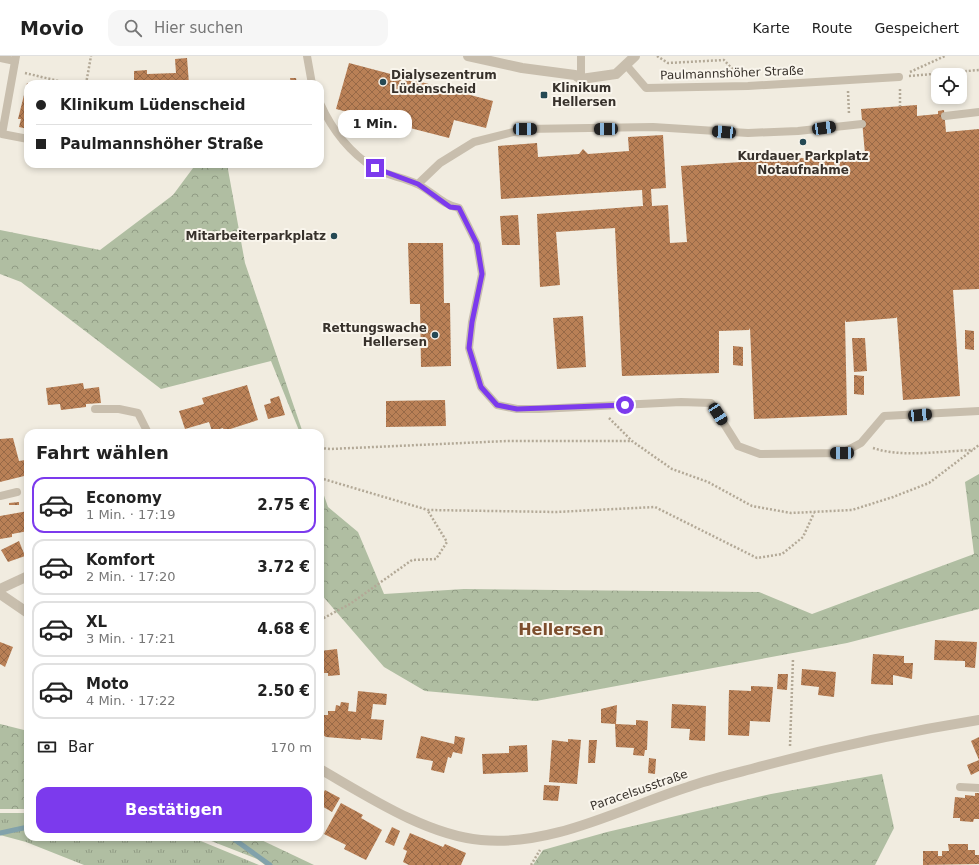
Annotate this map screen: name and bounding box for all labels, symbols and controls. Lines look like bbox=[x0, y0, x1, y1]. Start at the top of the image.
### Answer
search box bbox=[108, 10, 388, 46]
text: Movio bbox=[20, 17, 84, 39]
icon: search bbox=[122, 17, 144, 39]
text: Hier suchen bbox=[154, 19, 243, 37]
text: Karte bbox=[752, 20, 790, 36]
text: Route bbox=[812, 20, 852, 36]
text: Gespeichert bbox=[874, 20, 959, 36]
street label: Paulmannshöher Straße bbox=[660, 63, 804, 83]
place label: Dialysezentrum Lüdenscheid bbox=[391, 68, 497, 96]
map controls bbox=[931, 68, 967, 104]
button: locate bbox=[931, 68, 967, 104]
marker: Dialysezentrum Lüdenscheid bbox=[378, 77, 388, 87]
place label: Klinikum Hellersen bbox=[552, 81, 616, 109]
marker: Klinikum Hellersen bbox=[539, 90, 549, 100]
text: Klinikum Lüdenscheid bbox=[60, 96, 246, 114]
callout: 1 Min. bbox=[338, 110, 412, 138]
text: 1 Min. bbox=[352, 116, 398, 131]
car bbox=[811, 120, 837, 136]
car bbox=[513, 123, 537, 135]
car bbox=[594, 123, 618, 135]
car bbox=[712, 125, 736, 139]
text: Paulmannshöher Straße bbox=[60, 135, 263, 153]
marker: Kurdauer Parkplatz Notaufnahme bbox=[798, 137, 808, 147]
place label: Kurdauer Parkplatz Notaufnahme bbox=[737, 149, 869, 177]
route end bbox=[366, 159, 384, 177]
place label: Mitarbeiterparkplatz bbox=[185, 229, 326, 243]
marker: Mitarbeiterparkplatz bbox=[329, 231, 339, 241]
place label: Rettungswache Hellersen bbox=[322, 321, 427, 349]
marker: Rettungswache Hellersen bbox=[430, 330, 440, 340]
route start bbox=[616, 396, 634, 414]
car bbox=[706, 401, 730, 427]
car bbox=[908, 408, 932, 422]
text: Fahrt wählen bbox=[36, 442, 169, 463]
car bbox=[830, 447, 854, 459]
icon: car bbox=[38, 487, 74, 523]
text: Economy bbox=[86, 489, 162, 507]
text: 2.75 € bbox=[257, 496, 310, 514]
text: 1 Min. · 17:19 bbox=[86, 507, 175, 522]
icon: car bbox=[38, 549, 74, 585]
text: Komfort bbox=[86, 551, 155, 569]
text: 3.72 € bbox=[257, 558, 310, 576]
text: 2 Min. · 17:20 bbox=[86, 569, 175, 584]
icon: car bbox=[38, 611, 74, 647]
text: XL bbox=[86, 613, 107, 631]
text: 4.68 € bbox=[257, 620, 310, 638]
district label: Hellersen bbox=[518, 620, 604, 639]
text: 3 Min. · 17:21 bbox=[86, 631, 175, 646]
icon: car bbox=[38, 673, 74, 709]
text: Moto bbox=[86, 675, 129, 693]
text: 2.50 € bbox=[257, 682, 310, 700]
text: 4 Min. · 17:22 bbox=[86, 693, 175, 708]
icon: cash bbox=[36, 736, 58, 758]
text: Bar bbox=[68, 738, 94, 756]
text: 170 m bbox=[270, 740, 312, 755]
street label: Paracelsusstraße bbox=[589, 767, 689, 813]
button: Bestätigen bbox=[36, 787, 312, 833]

